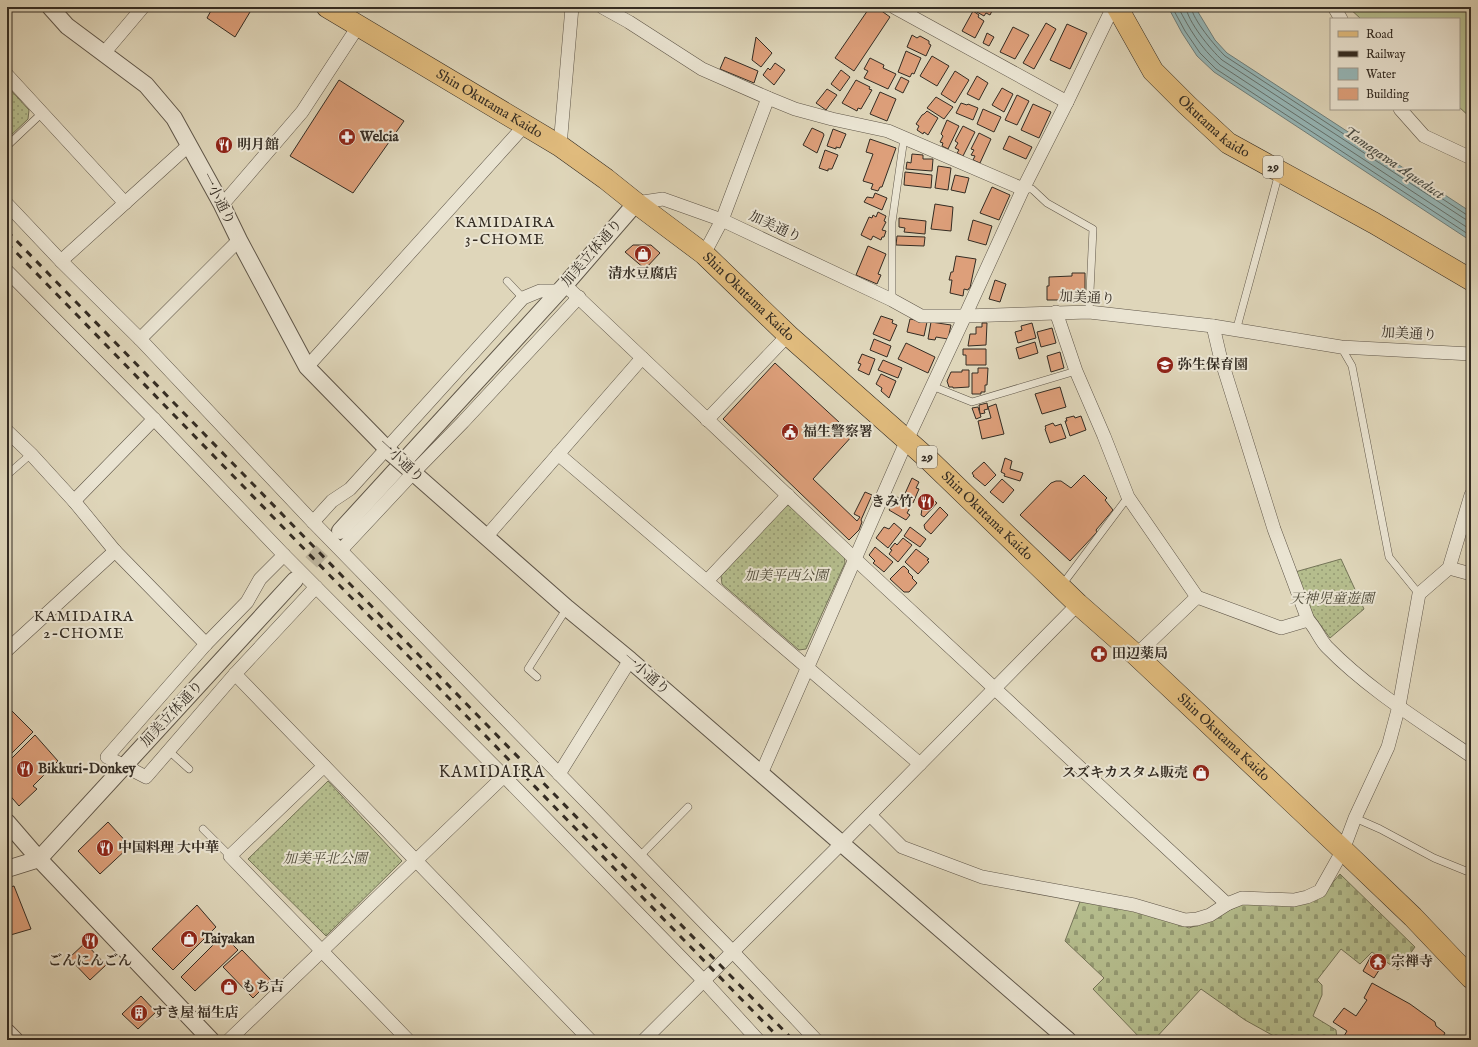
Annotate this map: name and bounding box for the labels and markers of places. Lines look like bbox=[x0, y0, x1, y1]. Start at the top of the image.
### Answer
pharmacy icon: Welcia bbox=[337, 127, 357, 147]
place label: Welcia bbox=[359, 128, 400, 146]
restaurant icon: 明月館 bbox=[214, 135, 234, 155]
place label: 明月館 bbox=[237, 136, 279, 154]
shop icon: 清水豆腐店 bbox=[633, 244, 653, 264]
place label: 清水豆腐店 bbox=[608, 265, 678, 283]
school or university icon: 弥生保育園 bbox=[1155, 355, 1175, 375]
place label: 弥生保育園 bbox=[1178, 356, 1248, 374]
public building icon: 福生警察署 bbox=[780, 422, 800, 442]
place label: 福生警察署 bbox=[803, 423, 873, 441]
restaurant icon: きみ竹 bbox=[916, 492, 936, 512]
place label: きみ竹 bbox=[871, 493, 913, 511]
pharmacy icon: 田辺薬局 bbox=[1089, 644, 1109, 664]
place label: 田辺薬局 bbox=[1112, 645, 1168, 663]
restaurant icon: Bikkuri-Donkey bbox=[15, 759, 35, 779]
place label: Bikkuri-Donkey bbox=[38, 760, 137, 778]
shop icon: スズキカスタム販売 bbox=[1191, 763, 1211, 783]
place label: スズキカスタム販売 bbox=[1062, 764, 1188, 782]
restaurant icon: 中国料理 大中華 bbox=[95, 838, 115, 858]
place label: 中国料理 大中華 bbox=[118, 839, 219, 857]
shop icon: Taiyakan bbox=[179, 929, 199, 949]
place label: Taiyakan bbox=[201, 930, 255, 948]
restaurant icon: ごんにんごん bbox=[80, 931, 100, 951]
place label: ごんにんごん bbox=[48, 952, 132, 970]
temple icon: 宗禅寺 bbox=[1368, 952, 1388, 972]
place label: 宗禅寺 bbox=[1391, 953, 1433, 971]
shop icon: もち吉 bbox=[219, 977, 239, 997]
place label: もち吉 bbox=[242, 978, 284, 996]
building icon: すき屋 福生店 bbox=[129, 1003, 149, 1023]
place label: すき屋 福生店 bbox=[152, 1004, 239, 1022]

